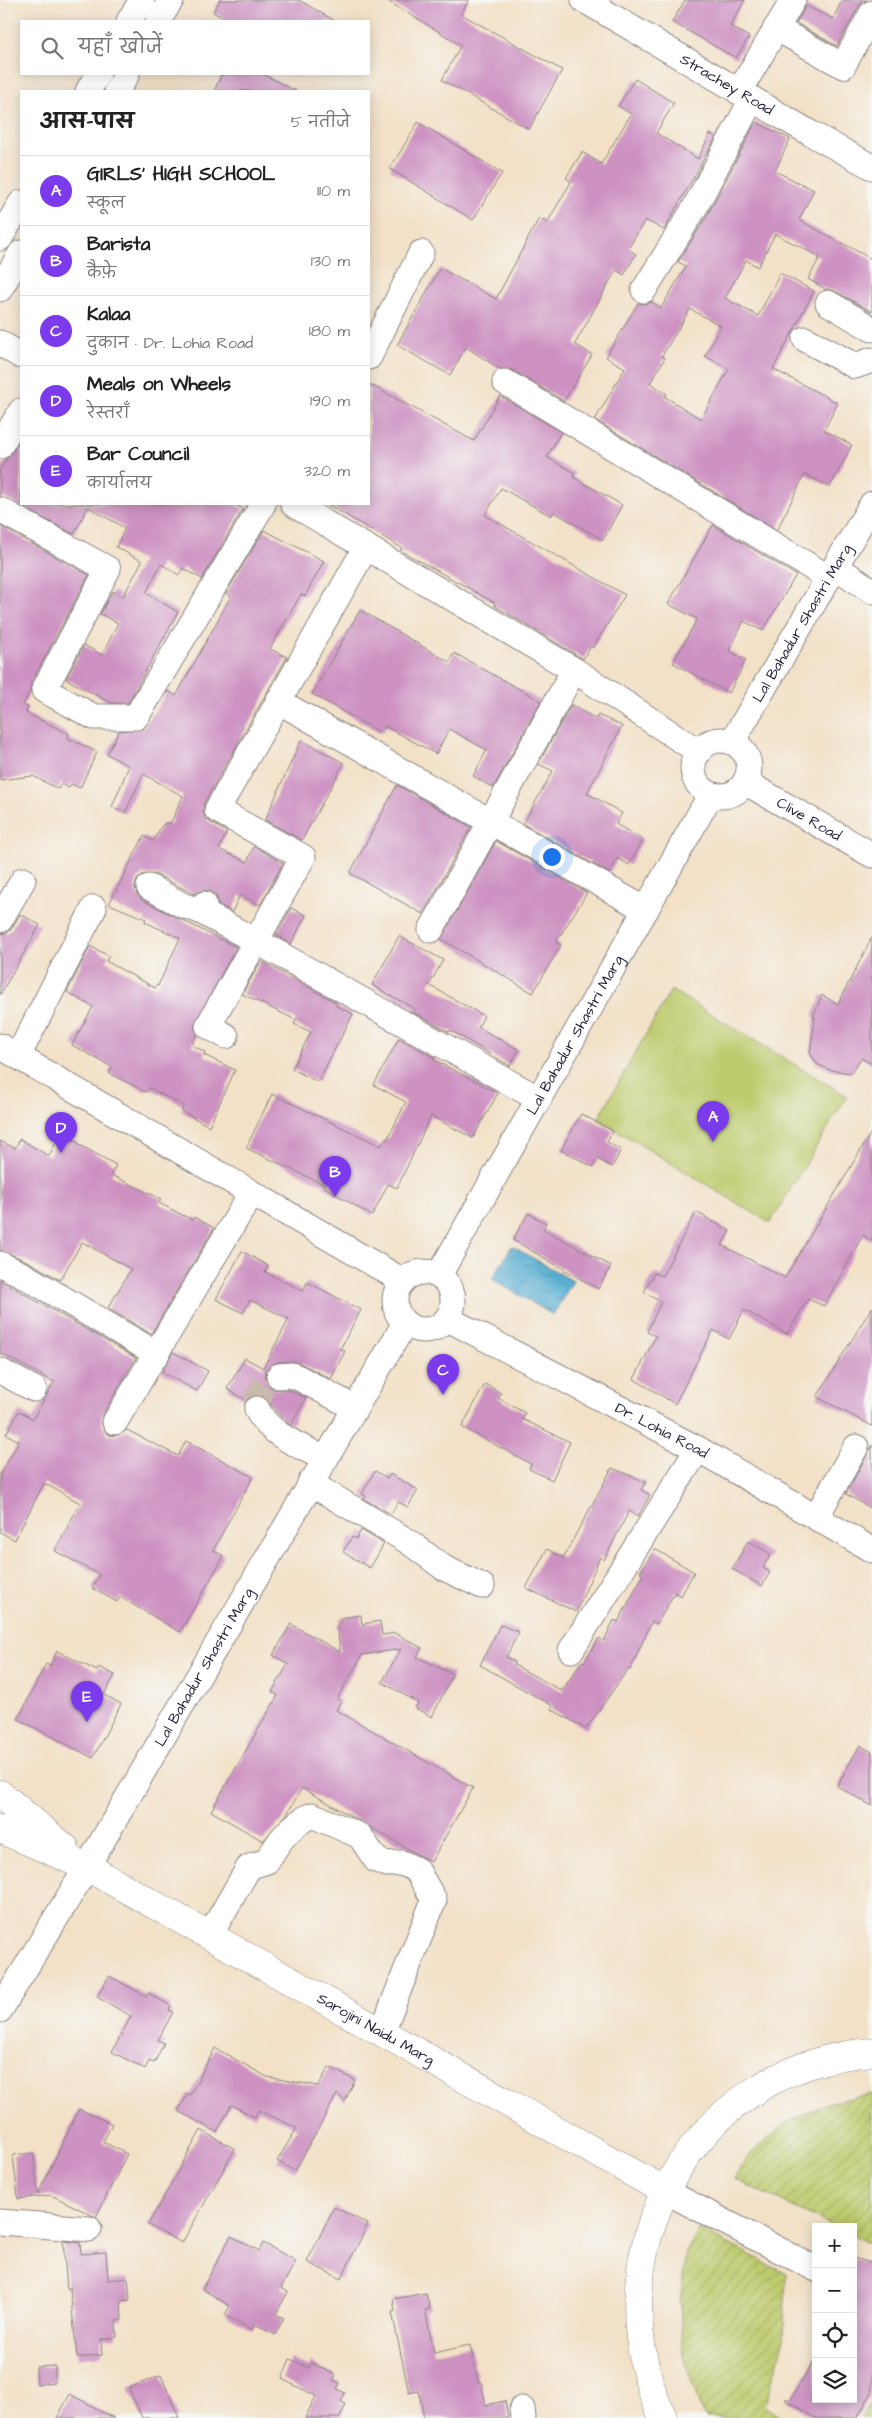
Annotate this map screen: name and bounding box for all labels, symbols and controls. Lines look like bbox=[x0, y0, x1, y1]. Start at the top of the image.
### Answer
search box bbox=[20, 20, 370, 75]
icon: search bbox=[38, 34, 66, 62]
text: यहाँ खोजें bbox=[78, 34, 162, 61]
street label: Strachey Road bbox=[676, 49, 778, 121]
text: आस-पास bbox=[40, 107, 134, 136]
text: 5 नतीजे bbox=[291, 111, 350, 133]
text: GIRLS' HIGH SCHOOL bbox=[87, 161, 275, 188]
text: A bbox=[51, 180, 61, 202]
text: 110 m bbox=[317, 180, 350, 202]
text: स्कूल bbox=[87, 192, 125, 214]
text: Barista bbox=[87, 231, 150, 258]
text: B bbox=[50, 250, 62, 272]
text: 130 m bbox=[311, 250, 350, 272]
text: कैफ़े bbox=[87, 262, 116, 284]
text: Kalaa bbox=[87, 301, 131, 328]
text: C bbox=[50, 320, 62, 342]
text: 180 m bbox=[309, 320, 350, 342]
text: दुकान · Dr. Lohia Road bbox=[87, 332, 253, 354]
text: Meals on Wheels bbox=[87, 371, 231, 398]
text: D bbox=[51, 390, 61, 412]
text: 190 m bbox=[310, 390, 350, 412]
text: रेस्तराँ bbox=[87, 402, 130, 424]
text: Bar Council bbox=[87, 441, 189, 468]
text: E bbox=[51, 460, 61, 482]
text: 320 m bbox=[304, 460, 350, 482]
text: कार्यालय bbox=[87, 472, 152, 494]
street label: Lal Bahadur Shastri Marg bbox=[748, 540, 858, 706]
street label: Clive Road bbox=[773, 792, 845, 846]
your location bbox=[539, 844, 565, 870]
street label: Lal Bahadur Shastri Marg bbox=[522, 951, 630, 1119]
pin: A bbox=[697, 1101, 729, 1142]
pin: D bbox=[45, 1112, 77, 1153]
pin: B bbox=[319, 1156, 351, 1197]
pin: C bbox=[427, 1354, 459, 1395]
street label: Dr. Lohia Road bbox=[611, 1398, 712, 1464]
street label: Lal Bahadur Shastri Marg bbox=[150, 1584, 260, 1750]
pin: E bbox=[71, 1681, 103, 1722]
street label: Sarojini Naidu Marg bbox=[313, 1988, 438, 2072]
map controls bbox=[812, 2223, 857, 2403]
button: + bbox=[812, 2223, 857, 2268]
button: − bbox=[812, 2268, 857, 2313]
button: locate bbox=[812, 2313, 857, 2358]
button: layers bbox=[812, 2358, 857, 2403]

